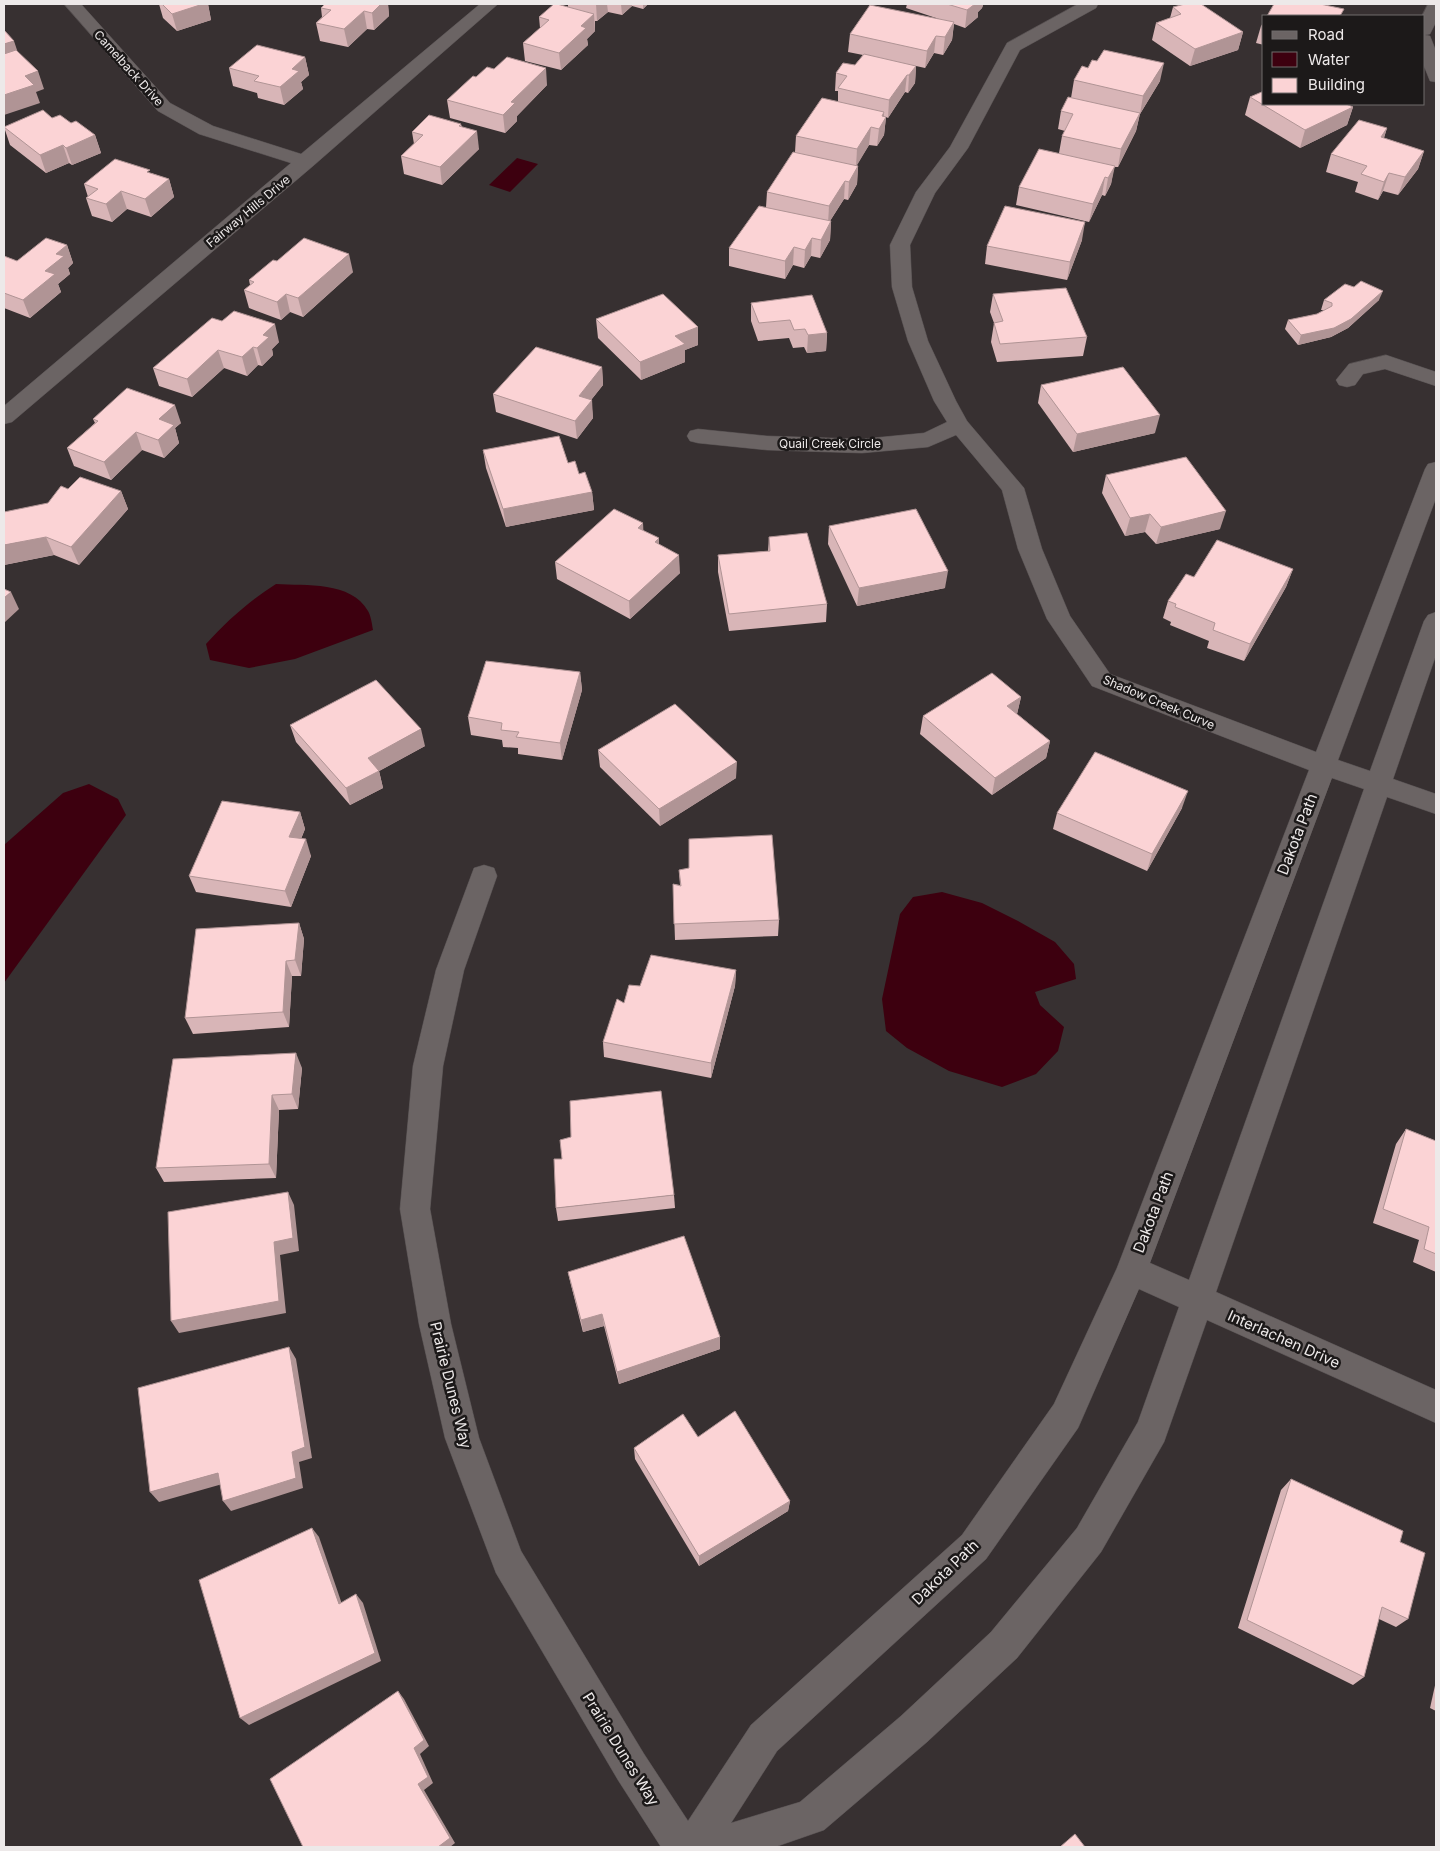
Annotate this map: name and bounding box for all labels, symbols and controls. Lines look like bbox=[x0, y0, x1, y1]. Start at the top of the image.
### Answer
legend bbox=[1262, 15, 1425, 105]
text: Road bbox=[1308, 25, 1344, 44]
street label: Camelback Drive bbox=[91, 27, 167, 109]
text: Water bbox=[1308, 50, 1350, 69]
text: Building bbox=[1308, 75, 1365, 94]
street label: Fairway Hills Drive bbox=[203, 172, 293, 250]
street label: Quail Creek Circle bbox=[779, 436, 881, 451]
street label: Shadow Creek Curve bbox=[1101, 672, 1217, 732]
street label: Dakota Path bbox=[1273, 791, 1321, 877]
street label: Dakota Path bbox=[1129, 1169, 1177, 1255]
street label: Interlachen Drive bbox=[1225, 1306, 1343, 1372]
street label: Prairie Dunes Way bbox=[426, 1320, 476, 1451]
street label: Dakota Path bbox=[908, 1535, 982, 1609]
street label: Prairie Dunes Way bbox=[579, 1689, 664, 1810]

